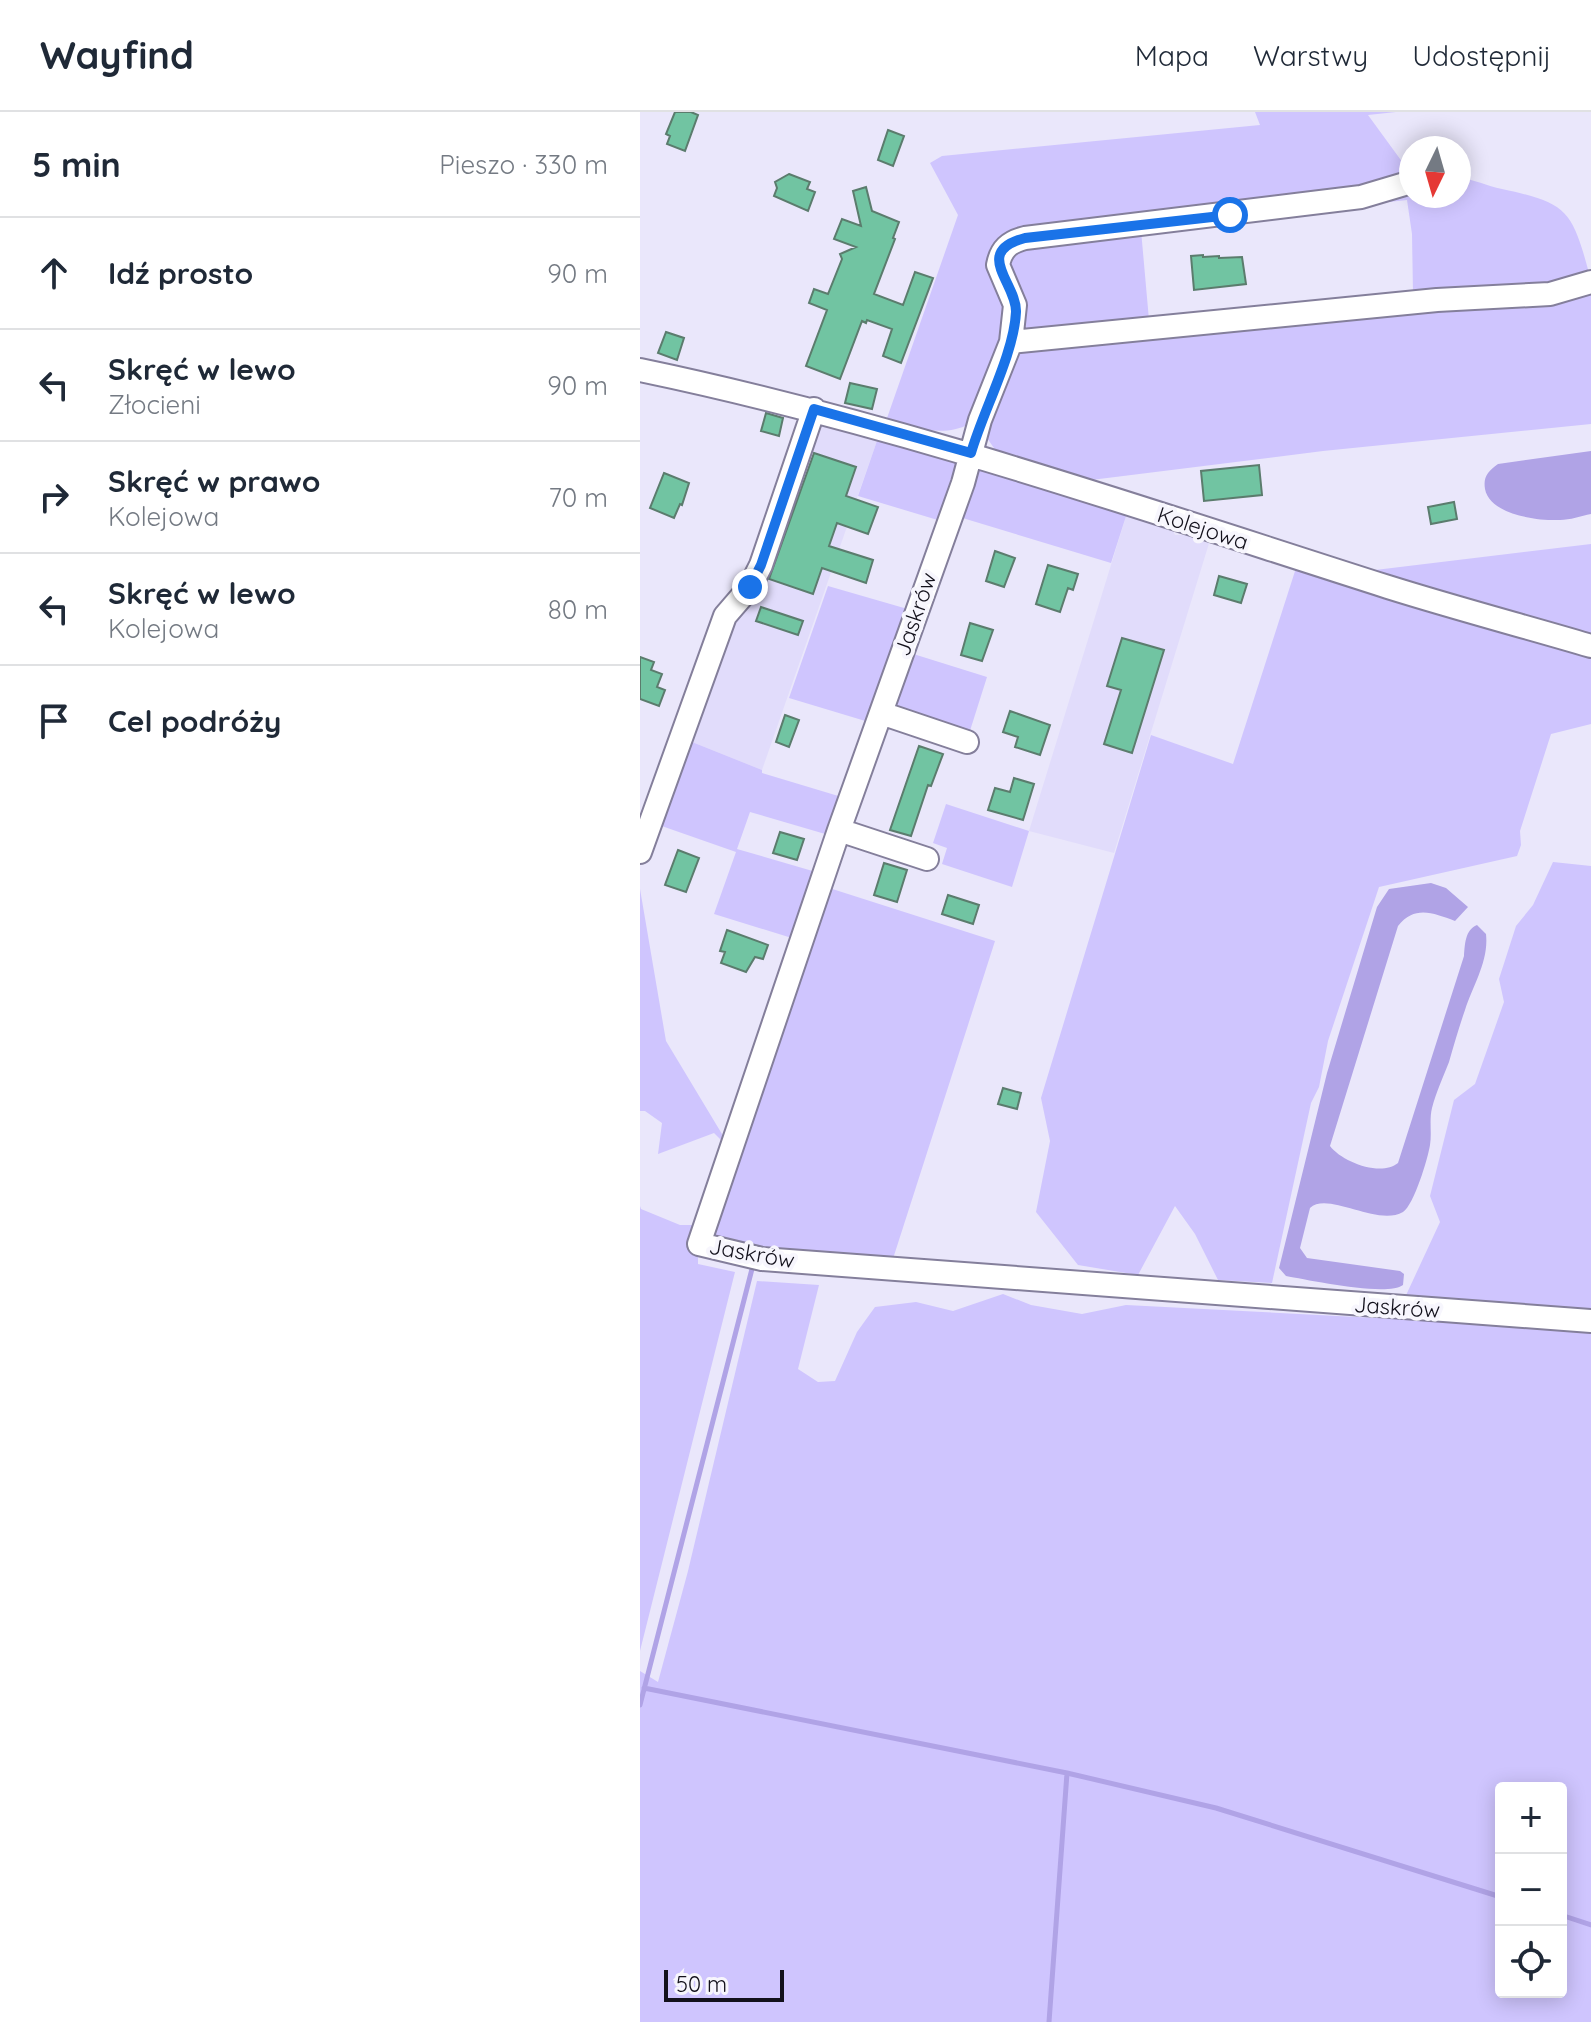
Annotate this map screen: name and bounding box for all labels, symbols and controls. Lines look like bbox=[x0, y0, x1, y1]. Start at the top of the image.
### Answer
text: Wayfind bbox=[40, 31, 194, 79]
text: Mapa bbox=[1135, 38, 1209, 73]
text: Warstwy bbox=[1253, 38, 1368, 73]
text: Udostępnij bbox=[1412, 38, 1551, 73]
north arrow bbox=[1399, 136, 1471, 208]
text: 5 min bbox=[32, 143, 121, 186]
text: Pieszo · 330 m bbox=[439, 148, 608, 181]
route start bbox=[1212, 197, 1248, 233]
icon: ahead bbox=[32, 251, 76, 295]
text: Idź prosto bbox=[108, 254, 253, 292]
text: 90 m bbox=[547, 257, 608, 290]
text: Skręć w lewo bbox=[108, 350, 296, 388]
icon: left bbox=[32, 363, 76, 407]
text: 90 m bbox=[547, 369, 608, 402]
text: Złocieni bbox=[108, 388, 201, 421]
text: Skręć w prawo bbox=[108, 462, 320, 500]
icon: right bbox=[32, 475, 76, 519]
text: 70 m bbox=[548, 481, 608, 514]
text: Kolejowa bbox=[108, 500, 219, 533]
street label: Kolejowa bbox=[1154, 500, 1252, 556]
route end bbox=[732, 569, 768, 605]
street label: Jaskrów bbox=[888, 569, 942, 659]
text: Skręć w lewo bbox=[108, 574, 296, 612]
icon: left bbox=[32, 587, 76, 631]
text: 80 m bbox=[548, 593, 608, 626]
text: Kolejowa bbox=[108, 612, 219, 645]
icon: arrive bbox=[32, 699, 76, 743]
text: Cel podróży bbox=[108, 702, 281, 740]
street label: Jaskrów bbox=[707, 1232, 797, 1274]
street label: Jaskrów bbox=[1353, 1290, 1441, 1324]
map controls bbox=[1495, 1782, 1567, 1998]
button: + bbox=[1495, 1782, 1567, 1854]
button: − bbox=[1495, 1854, 1567, 1926]
button: locate bbox=[1495, 1926, 1567, 1998]
scale bar bbox=[664, 1966, 784, 2002]
text: 50 m bbox=[676, 1970, 727, 1998]

